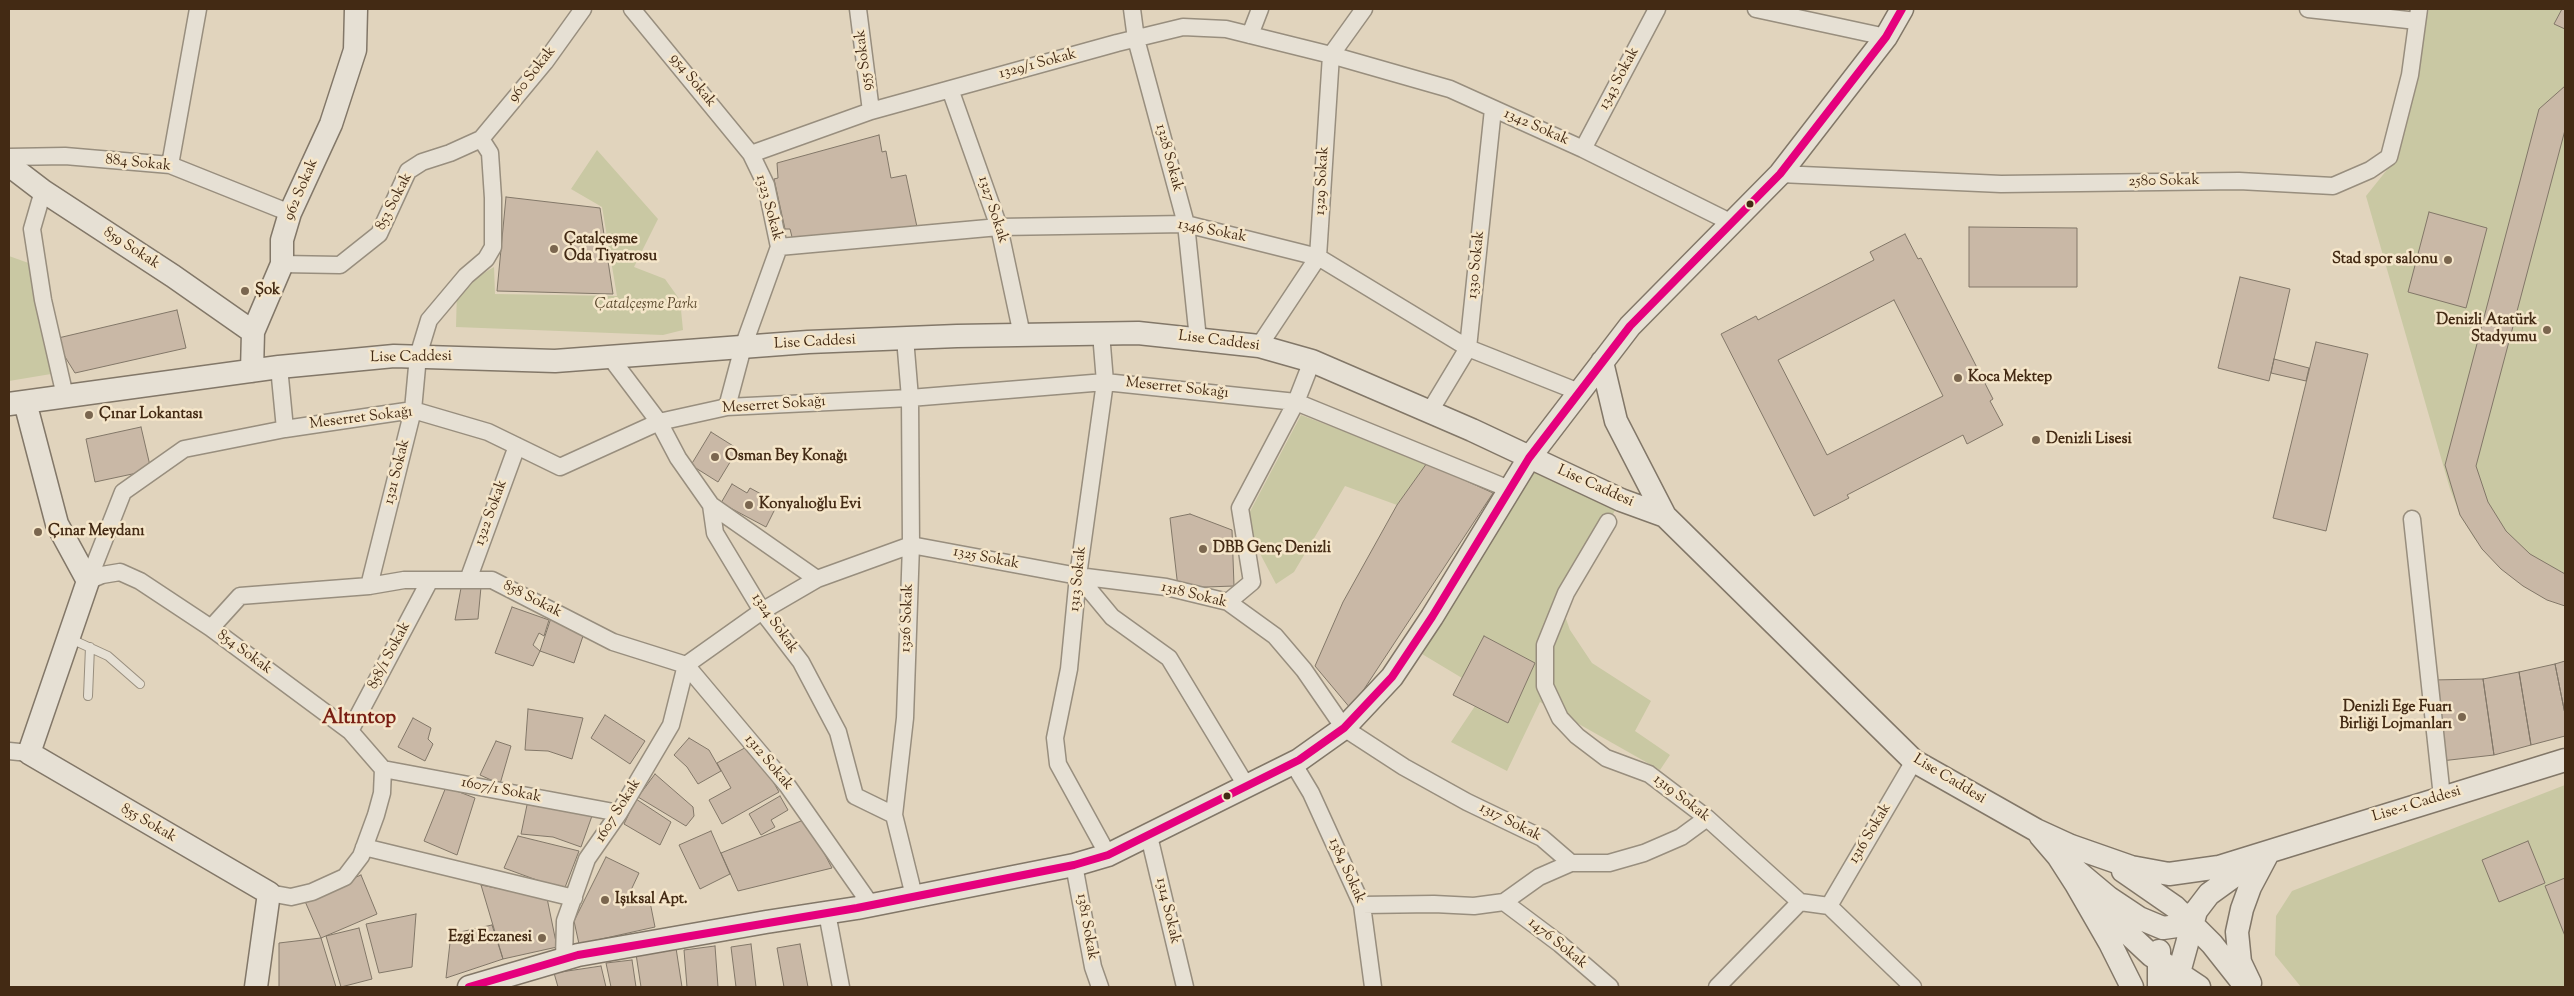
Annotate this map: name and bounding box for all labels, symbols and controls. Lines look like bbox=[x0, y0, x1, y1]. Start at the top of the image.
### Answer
street label: 955 Sokak bbox=[852, 28, 878, 92]
street label: 960 Sokak bbox=[506, 43, 560, 107]
street label: 1343 Sokak bbox=[1596, 45, 1644, 113]
street label: 1329/1 Sokak bbox=[997, 46, 1079, 84]
street label: 954 Sokak bbox=[665, 51, 719, 111]
street label: 1342 Sokak bbox=[1501, 106, 1571, 150]
street label: 1328 Sokak bbox=[1150, 122, 1186, 194]
street label: 1329 Sokak bbox=[1312, 146, 1334, 216]
street label: 884 Sokak bbox=[104, 152, 172, 176]
street label: 962 Sokak bbox=[281, 157, 323, 223]
street label: 853 Sokak bbox=[373, 170, 417, 234]
street label: 2580 Sokak bbox=[2128, 172, 2200, 192]
street label: 1323 Sokak bbox=[751, 173, 785, 243]
street label: 1327 Sokak bbox=[973, 174, 1011, 246]
unlabelled marker bbox=[1745, 199, 1755, 209]
street label: 1346 Sokak bbox=[1176, 217, 1248, 247]
street label: 859 Sokak bbox=[99, 224, 163, 274]
street label: 1330 Sokak bbox=[1464, 230, 1490, 300]
place label: Çatalçeşme Oda Tiyatrosu bbox=[564, 231, 657, 266]
marker: Çatalçeşme Oda Tiyatrosu bbox=[548, 243, 560, 255]
place label: Stad spor salonu bbox=[2332, 251, 2438, 269]
marker: Stad spor salonu bbox=[2442, 254, 2454, 266]
place label: Şok bbox=[255, 282, 280, 300]
marker: Şok bbox=[239, 285, 251, 297]
park label: Çatalçeşme Parkı bbox=[595, 296, 697, 314]
place label: Denizli Atatürk Stadyumu bbox=[2436, 312, 2537, 347]
marker: Denizli Atatürk Stadyumu bbox=[2541, 324, 2553, 336]
street label: Lise Caddesi bbox=[1177, 328, 1261, 356]
street label: Lise Caddesi bbox=[774, 332, 856, 354]
street label: Lise Caddesi bbox=[370, 348, 452, 368]
place label: Koca Mektep bbox=[1968, 369, 2052, 387]
marker: Koca Mektep bbox=[1952, 372, 1964, 384]
street label: Meserret Sokağı bbox=[1125, 375, 1229, 403]
street label: Meserret Sokağı bbox=[722, 393, 826, 419]
street label: Meserret Sokağı bbox=[309, 404, 413, 434]
place label: Çınar Lokantası bbox=[99, 406, 203, 424]
marker: Çınar Lokantası bbox=[83, 409, 95, 421]
place label: Denizli Lisesi bbox=[2046, 431, 2132, 449]
marker: Denizli Lisesi bbox=[2030, 434, 2042, 446]
street label: 1321 Sokak bbox=[381, 437, 415, 507]
place label: Osman Bey Konağı bbox=[725, 448, 848, 466]
marker: Osman Bey Konağı bbox=[709, 451, 721, 463]
street label: Lise Caddesi bbox=[1554, 462, 1636, 512]
street label: 1322 Sokak bbox=[472, 478, 512, 548]
place label: Konyalıoğlu Evi bbox=[759, 496, 861, 514]
marker: Konyalıoğlu Evi bbox=[743, 499, 755, 511]
place label: Çınar Meydanı bbox=[48, 523, 145, 541]
marker: Çınar Meydanı bbox=[32, 526, 44, 538]
place label: DBB Genç Denizli bbox=[1213, 540, 1331, 558]
marker: DBB Genç Denizli bbox=[1197, 543, 1209, 555]
street label: 1325 Sokak bbox=[951, 544, 1021, 574]
street label: 1313 Sokak bbox=[1067, 545, 1091, 613]
street label: 858 Sokak bbox=[500, 578, 564, 622]
street label: 1318 Sokak bbox=[1159, 579, 1229, 613]
street label: 1326 Sokak bbox=[898, 583, 918, 653]
street label: 1324 Sokak bbox=[747, 590, 801, 658]
street label: 858/1 Sokak bbox=[365, 619, 415, 693]
street label: 854 Sokak bbox=[213, 627, 275, 679]
place label: Denizli Ege Fuarı Birliği Lojmanları bbox=[2339, 699, 2452, 734]
district label: Altıntop bbox=[322, 708, 396, 732]
marker: Denizli Ege Fuarı Birliği Lojmanları bbox=[2456, 711, 2468, 723]
street label: 1312 Sokak bbox=[740, 732, 796, 794]
street label: Lise Caddesi bbox=[1909, 751, 1989, 809]
street label: 1319 Sokak bbox=[1649, 771, 1713, 827]
street label: 1607/1 Sokak bbox=[459, 774, 543, 808]
street label: 1607 Sokak bbox=[592, 776, 646, 846]
street label: Lise-1 Caddesi bbox=[2370, 783, 2464, 827]
unlabelled marker bbox=[1222, 791, 1232, 801]
street label: 1317 Sokak bbox=[1476, 800, 1544, 846]
street label: 855 Sokak bbox=[117, 801, 179, 847]
street label: 1316 Sokak bbox=[1846, 801, 1896, 867]
street label: 1384 Sokak bbox=[1324, 836, 1368, 906]
street label: 1314 Sokak bbox=[1151, 876, 1183, 946]
place label: Işıksal Apt. bbox=[615, 891, 688, 909]
street label: 1381 Sokak bbox=[1071, 892, 1101, 962]
marker: Işıksal Apt. bbox=[599, 894, 611, 906]
street label: 1476 Sokak bbox=[1524, 915, 1590, 973]
place label: Ezgi Eczanesi bbox=[448, 929, 532, 947]
marker: Ezgi Eczanesi bbox=[536, 932, 548, 944]

